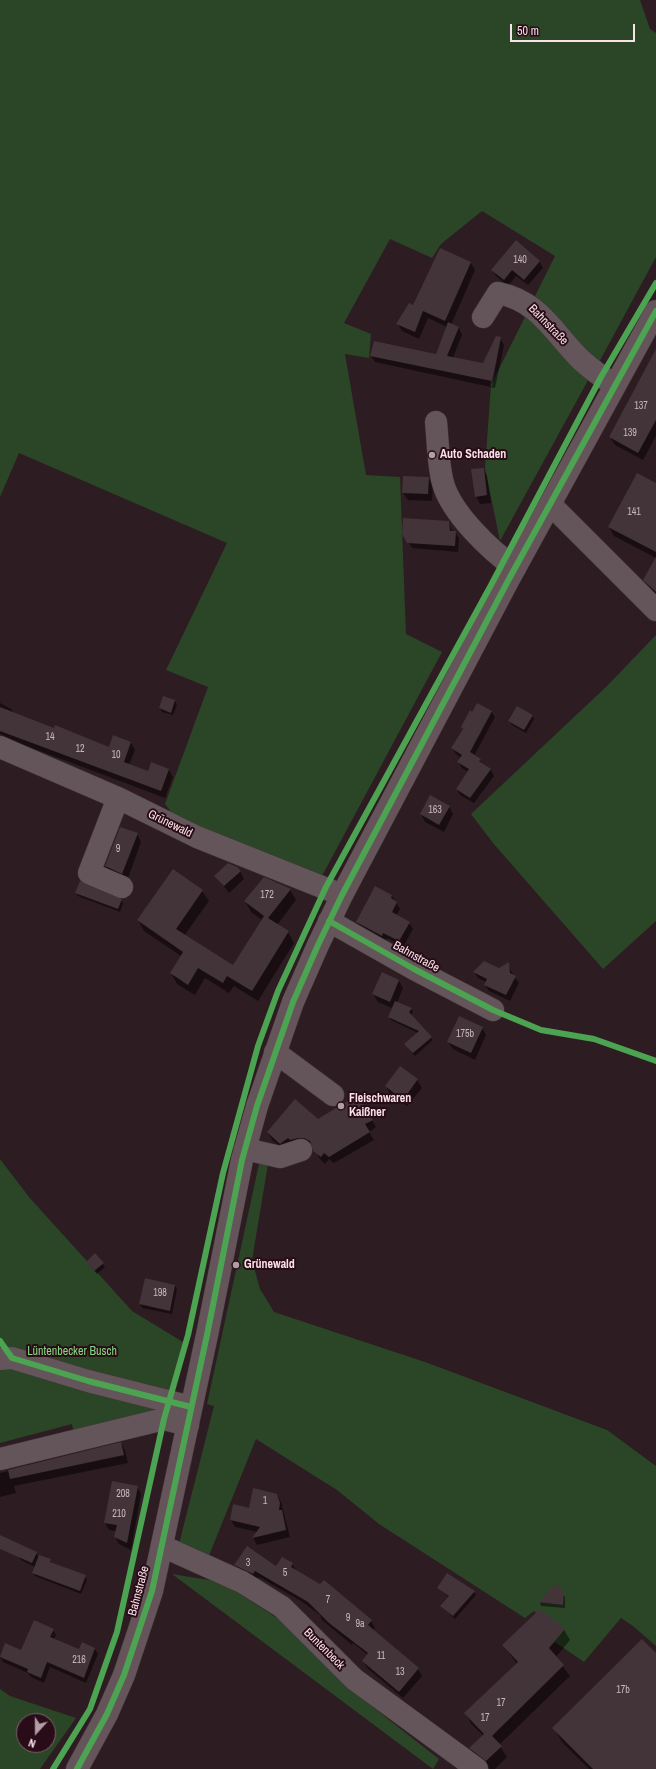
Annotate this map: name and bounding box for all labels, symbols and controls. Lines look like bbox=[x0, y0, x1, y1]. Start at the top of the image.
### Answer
scale bar bbox=[512, 16, 637, 42]
text: 50 m bbox=[517, 23, 539, 39]
house number: 140 bbox=[513, 254, 527, 266]
street label: Bahnstraße bbox=[525, 302, 571, 348]
house number: 137 bbox=[634, 400, 648, 412]
house number: 139 bbox=[623, 427, 637, 439]
place label: Auto Schaden bbox=[440, 448, 506, 462]
marker: Auto Schaden bbox=[427, 450, 437, 460]
house number: 141 bbox=[627, 506, 641, 518]
house number: 14 bbox=[45, 731, 55, 743]
house number: 12 bbox=[75, 743, 85, 755]
house number: 10 bbox=[111, 749, 121, 761]
house number: 163 bbox=[428, 804, 442, 816]
street label: Grünewald bbox=[145, 807, 195, 841]
house number: 9 bbox=[116, 843, 120, 855]
house number: 172 bbox=[260, 889, 274, 901]
street label: Bahnstraße bbox=[390, 938, 442, 976]
house number: 175b bbox=[456, 1028, 474, 1040]
place label: Fleischwaren Kaißner bbox=[349, 1092, 411, 1120]
marker: Fleischwaren Kaißner bbox=[336, 1101, 346, 1111]
place label: Grünewald bbox=[244, 1258, 295, 1272]
marker: Grünewald bbox=[231, 1260, 241, 1270]
house number: 198 bbox=[153, 1287, 167, 1299]
park label: Lüntenbecker Busch bbox=[27, 1345, 117, 1359]
house number: 208 bbox=[116, 1488, 130, 1500]
house number: 1 bbox=[263, 1495, 267, 1507]
house number: 210 bbox=[112, 1508, 126, 1520]
house number: 3 bbox=[246, 1557, 250, 1569]
street label: Bahnstraße bbox=[125, 1565, 153, 1617]
house number: 5 bbox=[283, 1567, 287, 1579]
house number: 7 bbox=[326, 1594, 330, 1606]
house number: 9 bbox=[346, 1612, 350, 1624]
house number: 9a bbox=[355, 1618, 365, 1630]
street label: Buntenbeck bbox=[301, 1626, 347, 1672]
house number: 11 bbox=[377, 1650, 385, 1662]
house number: 216 bbox=[72, 1654, 86, 1666]
house number: 13 bbox=[395, 1666, 405, 1678]
house number: 17b bbox=[616, 1684, 630, 1696]
house number: 17 bbox=[496, 1697, 506, 1709]
house number: 17 bbox=[480, 1712, 490, 1724]
north arrow bbox=[16, 1713, 56, 1753]
text: N bbox=[27, 1736, 38, 1751]

